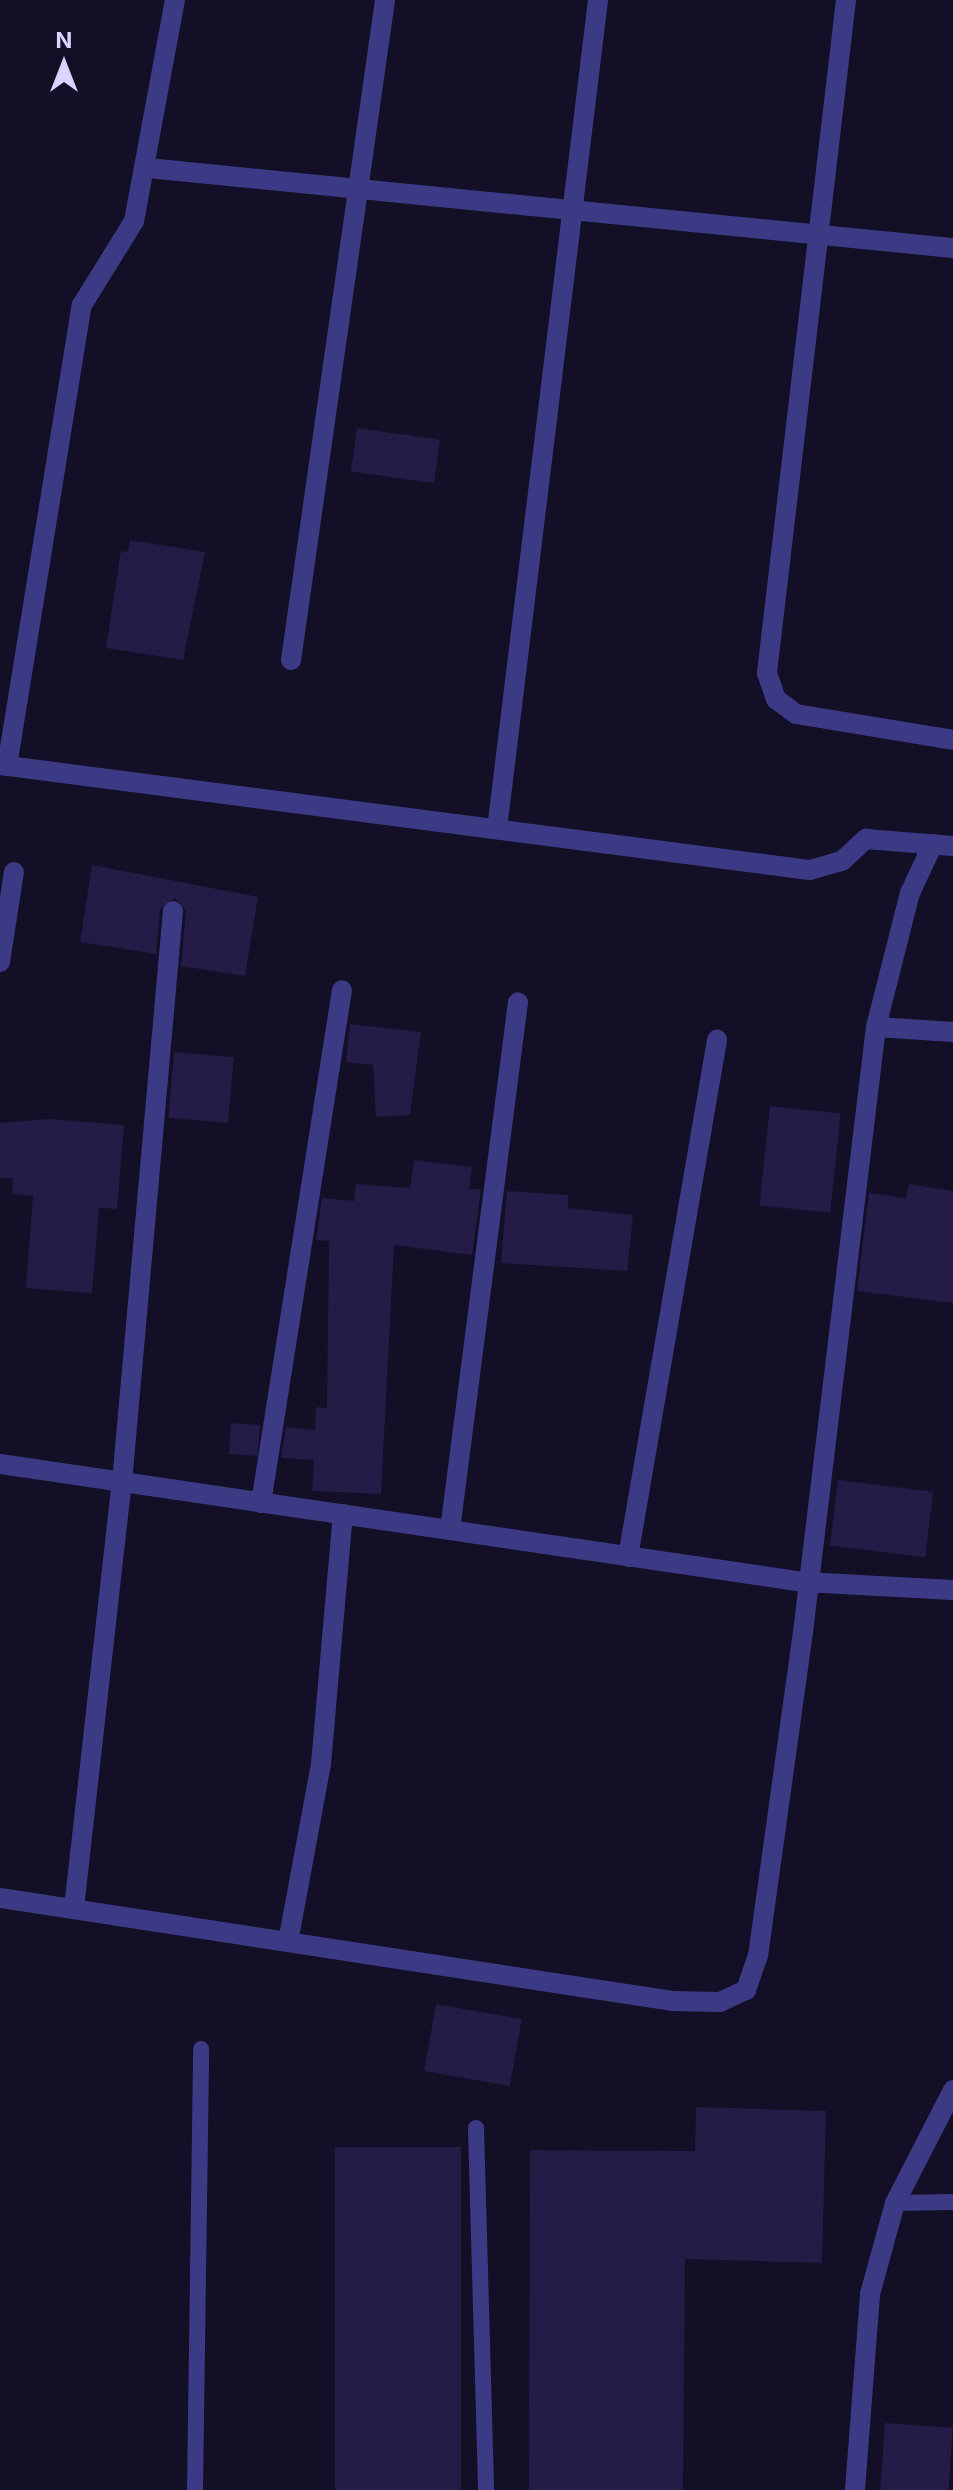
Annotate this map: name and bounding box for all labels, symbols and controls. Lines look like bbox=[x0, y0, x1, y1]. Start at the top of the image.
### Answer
north arrow bbox=[24, 24, 104, 104]
text: N bbox=[56, 27, 72, 53]

